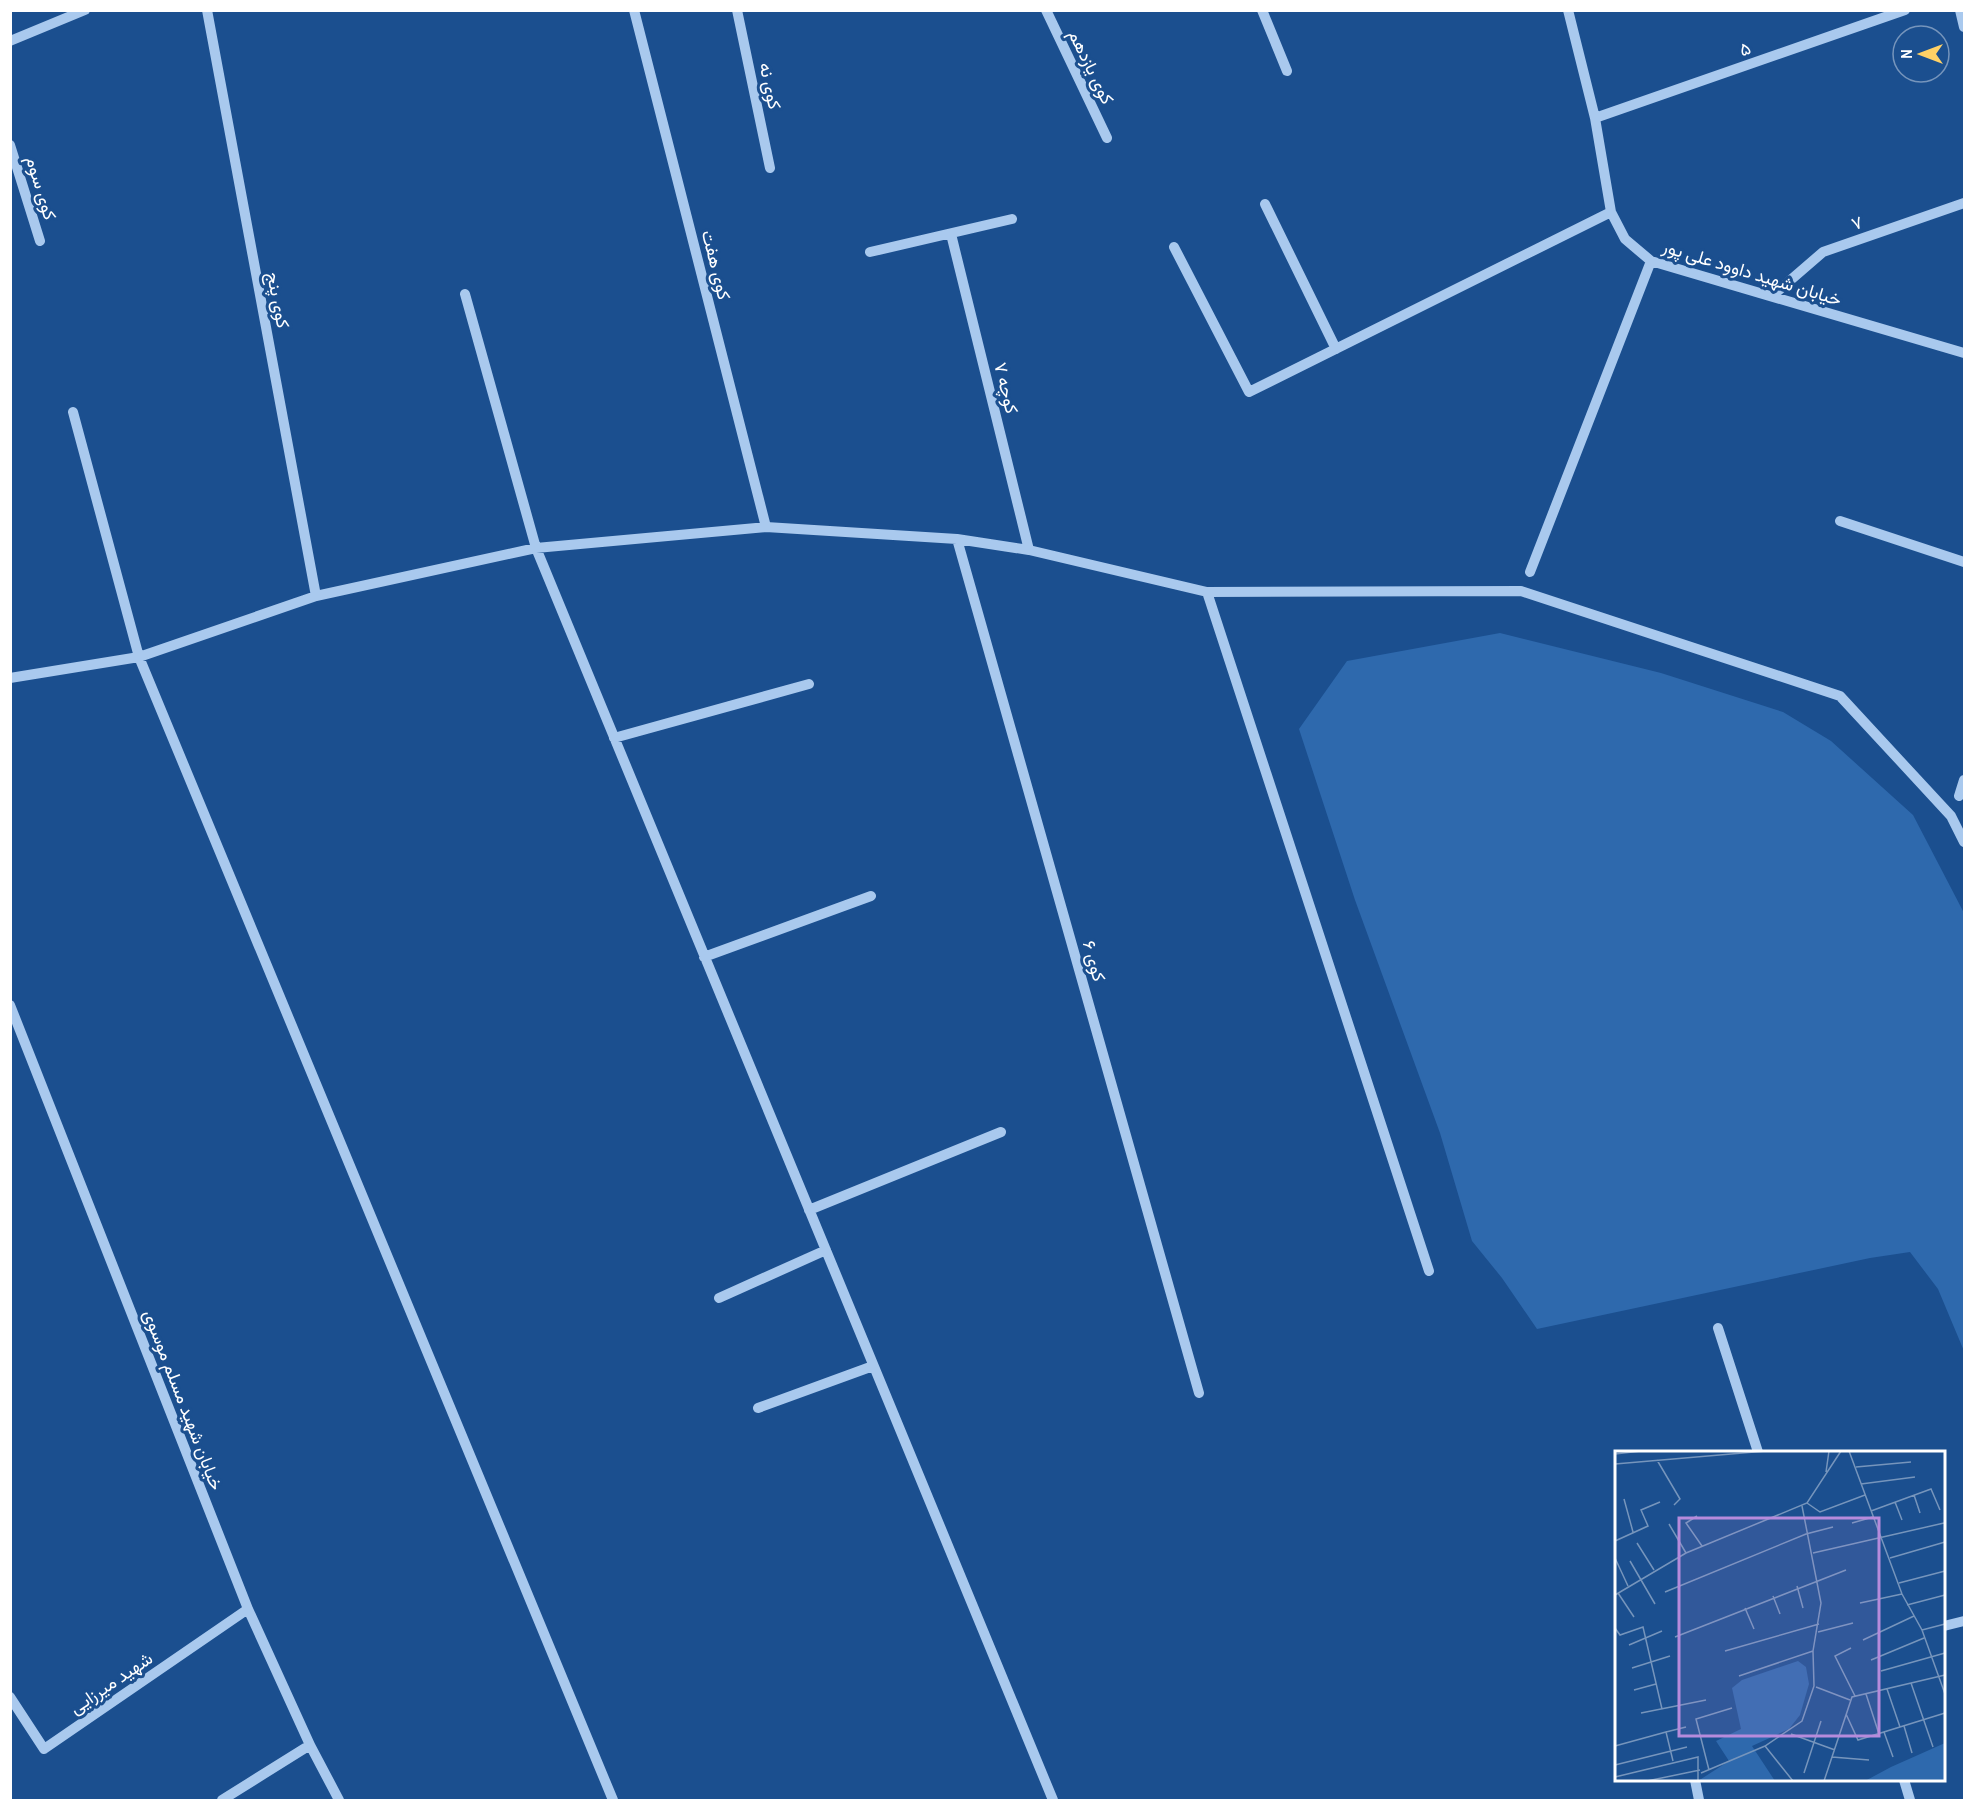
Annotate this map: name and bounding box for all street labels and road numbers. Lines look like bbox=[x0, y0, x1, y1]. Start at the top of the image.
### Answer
street label: کوی یازدهم bbox=[1063, 25, 1120, 108]
street label: ۵ bbox=[1736, 35, 1754, 62]
street label: کوی نه bbox=[753, 60, 788, 112]
street label: کوی سوم bbox=[20, 153, 63, 223]
street label: ۷ bbox=[1848, 209, 1866, 236]
street label: کوی هفت bbox=[696, 227, 737, 302]
street label: خیابان شهید داوود علی پور bbox=[1659, 233, 1845, 312]
street label: کوی پنج bbox=[261, 270, 296, 330]
street label: کوچه ۷ bbox=[988, 360, 1025, 416]
street label: کوی ۶ bbox=[1077, 937, 1112, 984]
street label: خیابان شهید مسلم موسوی bbox=[137, 1306, 229, 1494]
street label: شهید میرزایی bbox=[64, 1645, 157, 1720]

